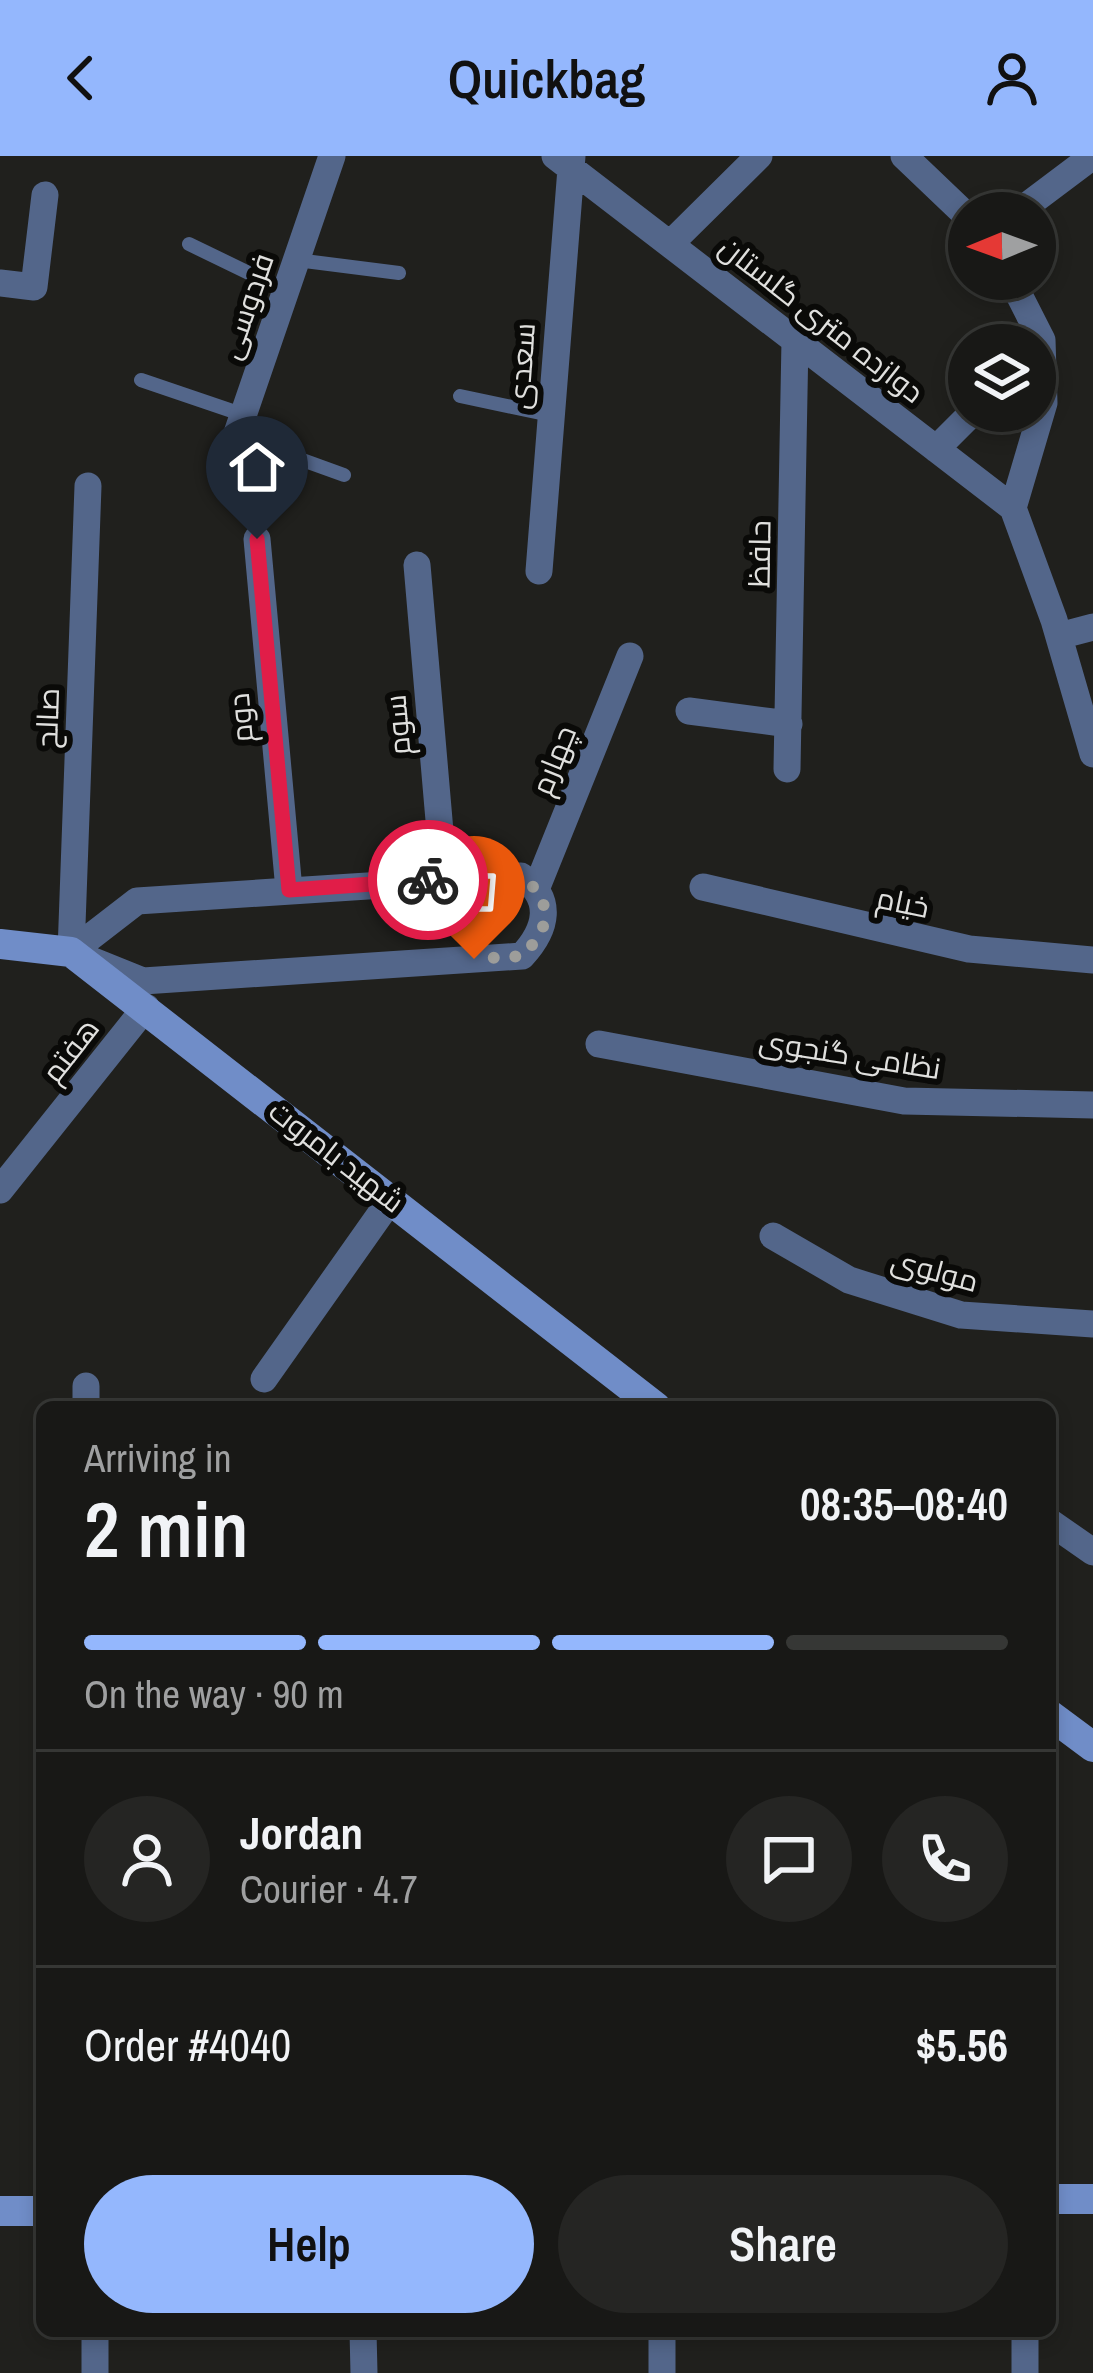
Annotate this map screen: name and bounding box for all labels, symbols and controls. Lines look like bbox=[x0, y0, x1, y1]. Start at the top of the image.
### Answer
text: Quickbag bbox=[448, 42, 645, 115]
icon: back bbox=[48, 45, 114, 111]
icon: person bbox=[979, 45, 1045, 111]
north arrow bbox=[948, 192, 1056, 300]
map controls bbox=[948, 192, 1056, 432]
street label: دوازده متری گلستان bbox=[711, 226, 933, 412]
street label: فردوسی bbox=[209, 248, 283, 364]
street label: سعدی bbox=[498, 321, 544, 411]
button: layers bbox=[948, 324, 1056, 432]
pin bbox=[206, 416, 308, 539]
icon: home bbox=[224, 434, 290, 500]
street label: حافظ bbox=[738, 520, 780, 588]
street label: صالح bbox=[26, 687, 69, 749]
street label: دوم bbox=[218, 691, 263, 744]
street label: سوم bbox=[374, 693, 421, 757]
street label: چهارم bbox=[521, 719, 586, 801]
courier bbox=[368, 820, 488, 940]
pin bbox=[423, 836, 525, 959]
icon: bike bbox=[395, 847, 461, 913]
icon: bag bbox=[441, 854, 507, 920]
street label: خیام bbox=[873, 877, 933, 928]
street label: هفتم bbox=[32, 1009, 109, 1091]
street label: نظامی گنجوی bbox=[756, 1020, 944, 1088]
street label: شهید بامروت bbox=[261, 1091, 413, 1221]
street label: مولوی bbox=[887, 1239, 983, 1301]
text: Arriving in bbox=[84, 1432, 232, 1484]
text: 08:35–08:40 bbox=[800, 1473, 1008, 1534]
text: 2 min bbox=[84, 1476, 249, 1581]
text: On the way · 90 m bbox=[84, 1668, 344, 1720]
button: person bbox=[84, 1796, 210, 1922]
button: chat bbox=[726, 1796, 852, 1922]
button: phone bbox=[882, 1796, 1008, 1922]
text: Jordan bbox=[240, 1802, 363, 1863]
text: Courier · 4.7 bbox=[240, 1863, 418, 1915]
text: Order #4040 bbox=[84, 2014, 291, 2075]
text: $5.56 bbox=[916, 2014, 1008, 2075]
button: Help bbox=[84, 2175, 534, 2313]
button: Share bbox=[558, 2175, 1008, 2313]

